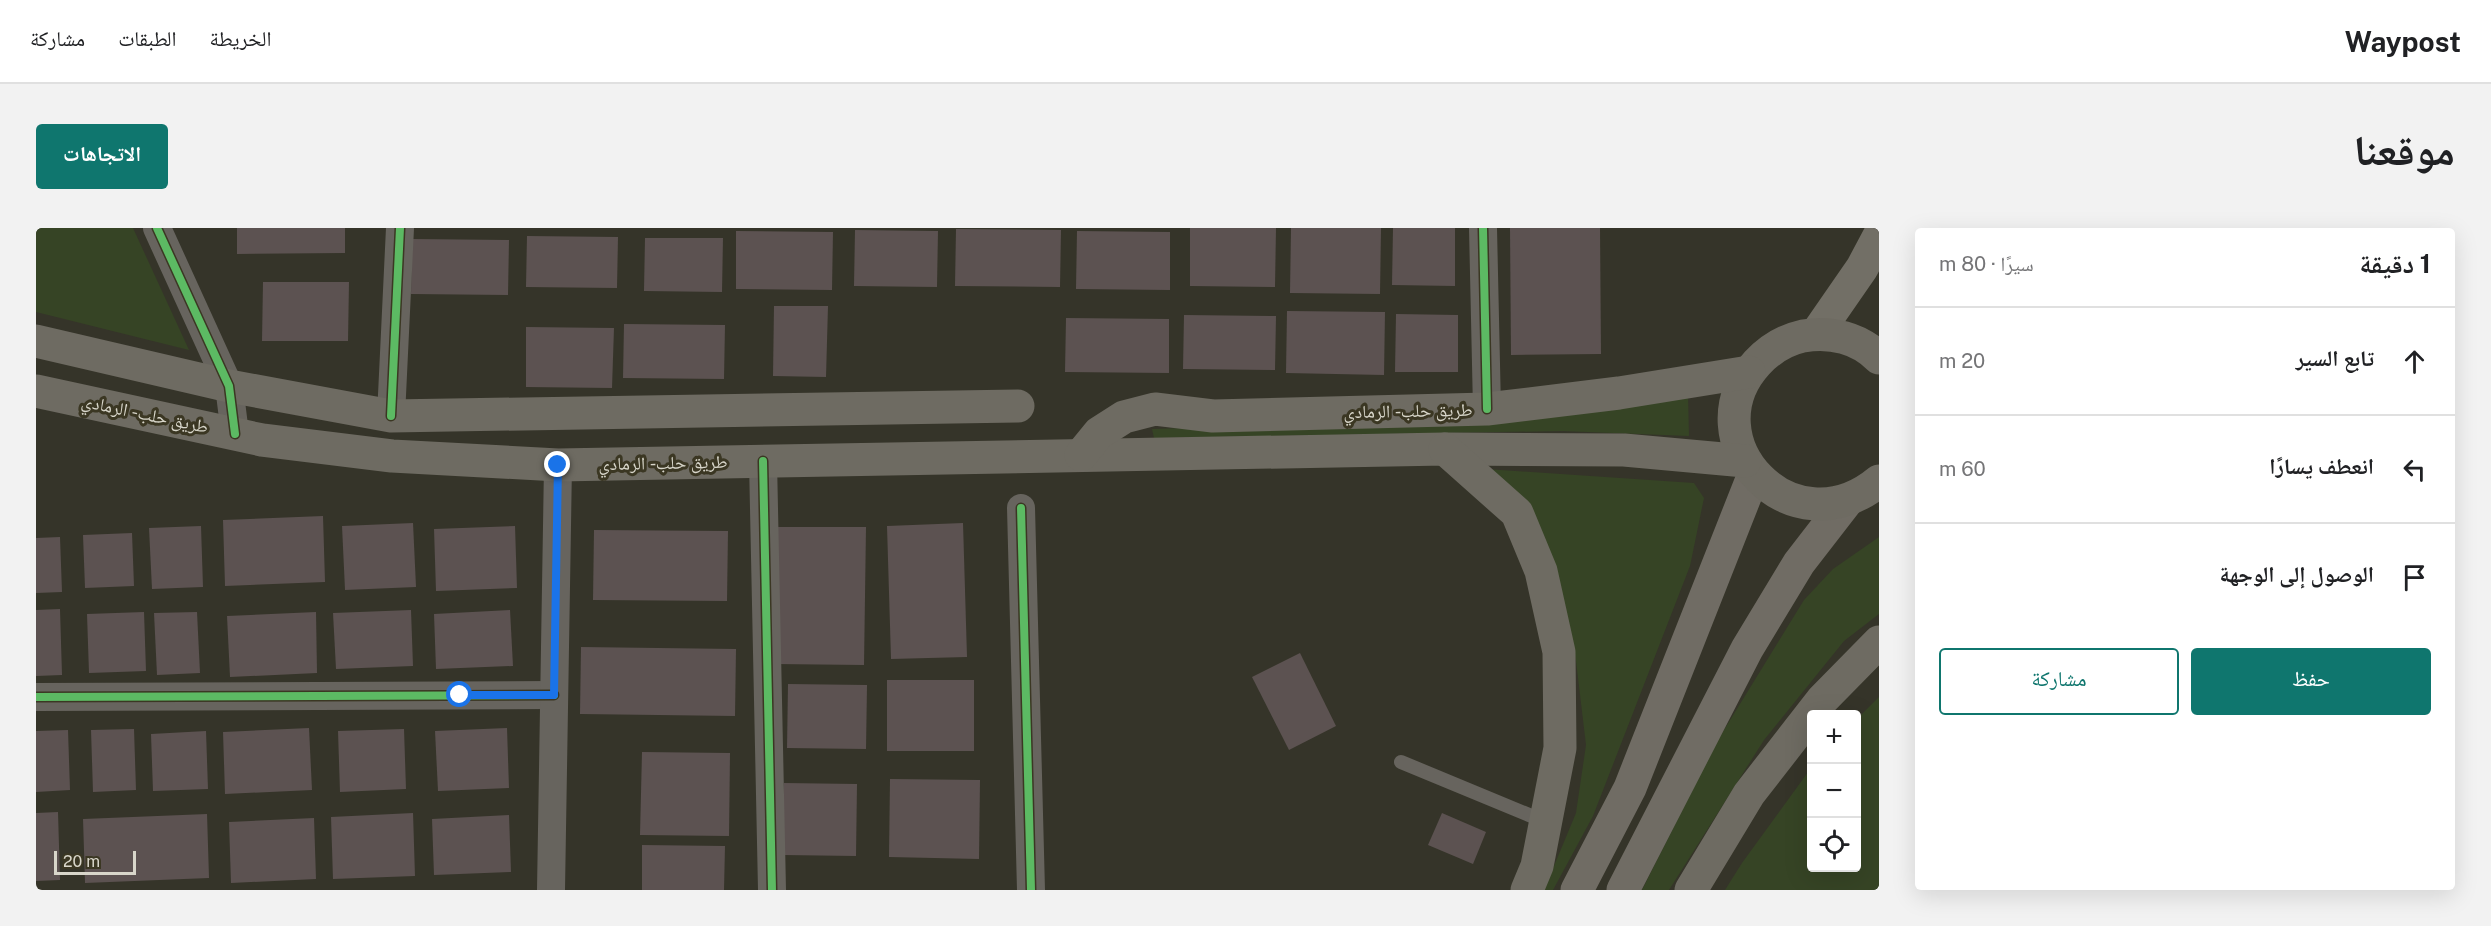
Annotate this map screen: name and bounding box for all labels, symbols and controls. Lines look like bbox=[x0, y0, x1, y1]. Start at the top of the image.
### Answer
text: Waypost bbox=[2345, 25, 2461, 58]
text: مشاركة bbox=[30, 26, 85, 51]
text: الطبقات bbox=[118, 26, 177, 51]
text: الخريطة bbox=[210, 26, 271, 51]
button: الاتجاهات bbox=[36, 124, 168, 189]
text: موقعنا bbox=[2354, 125, 2455, 174]
text: 1 دقيقة bbox=[2359, 248, 2431, 279]
text: سيرًا · 80 m bbox=[1939, 252, 2034, 276]
text: تابع السير bbox=[2296, 345, 2374, 371]
icon: ahead bbox=[2398, 345, 2431, 378]
text: 20 m bbox=[1939, 349, 1985, 373]
street label: طريق حلب - الرمادي bbox=[79, 390, 210, 442]
street label: طريق حلب - الرمادي bbox=[1343, 399, 1473, 427]
route end bbox=[544, 451, 570, 477]
street label: طريق حلب - الرمادي bbox=[598, 451, 728, 479]
text: انعطف يسارًا bbox=[2269, 453, 2374, 479]
icon: left bbox=[2398, 453, 2431, 486]
text: 60 m bbox=[1939, 457, 1986, 481]
text: الوصول إلى الوجهة bbox=[2219, 561, 2374, 587]
icon: arrive bbox=[2398, 561, 2431, 594]
button: مشاركة bbox=[1939, 648, 2179, 715]
button: حفظ bbox=[2191, 648, 2431, 715]
route start bbox=[446, 681, 472, 707]
map controls bbox=[1807, 710, 1861, 872]
button: + bbox=[1807, 710, 1861, 764]
button: − bbox=[1807, 764, 1861, 818]
button: locate bbox=[1807, 818, 1861, 872]
scale bar bbox=[54, 848, 136, 876]
text: 20 m bbox=[63, 852, 100, 871]

